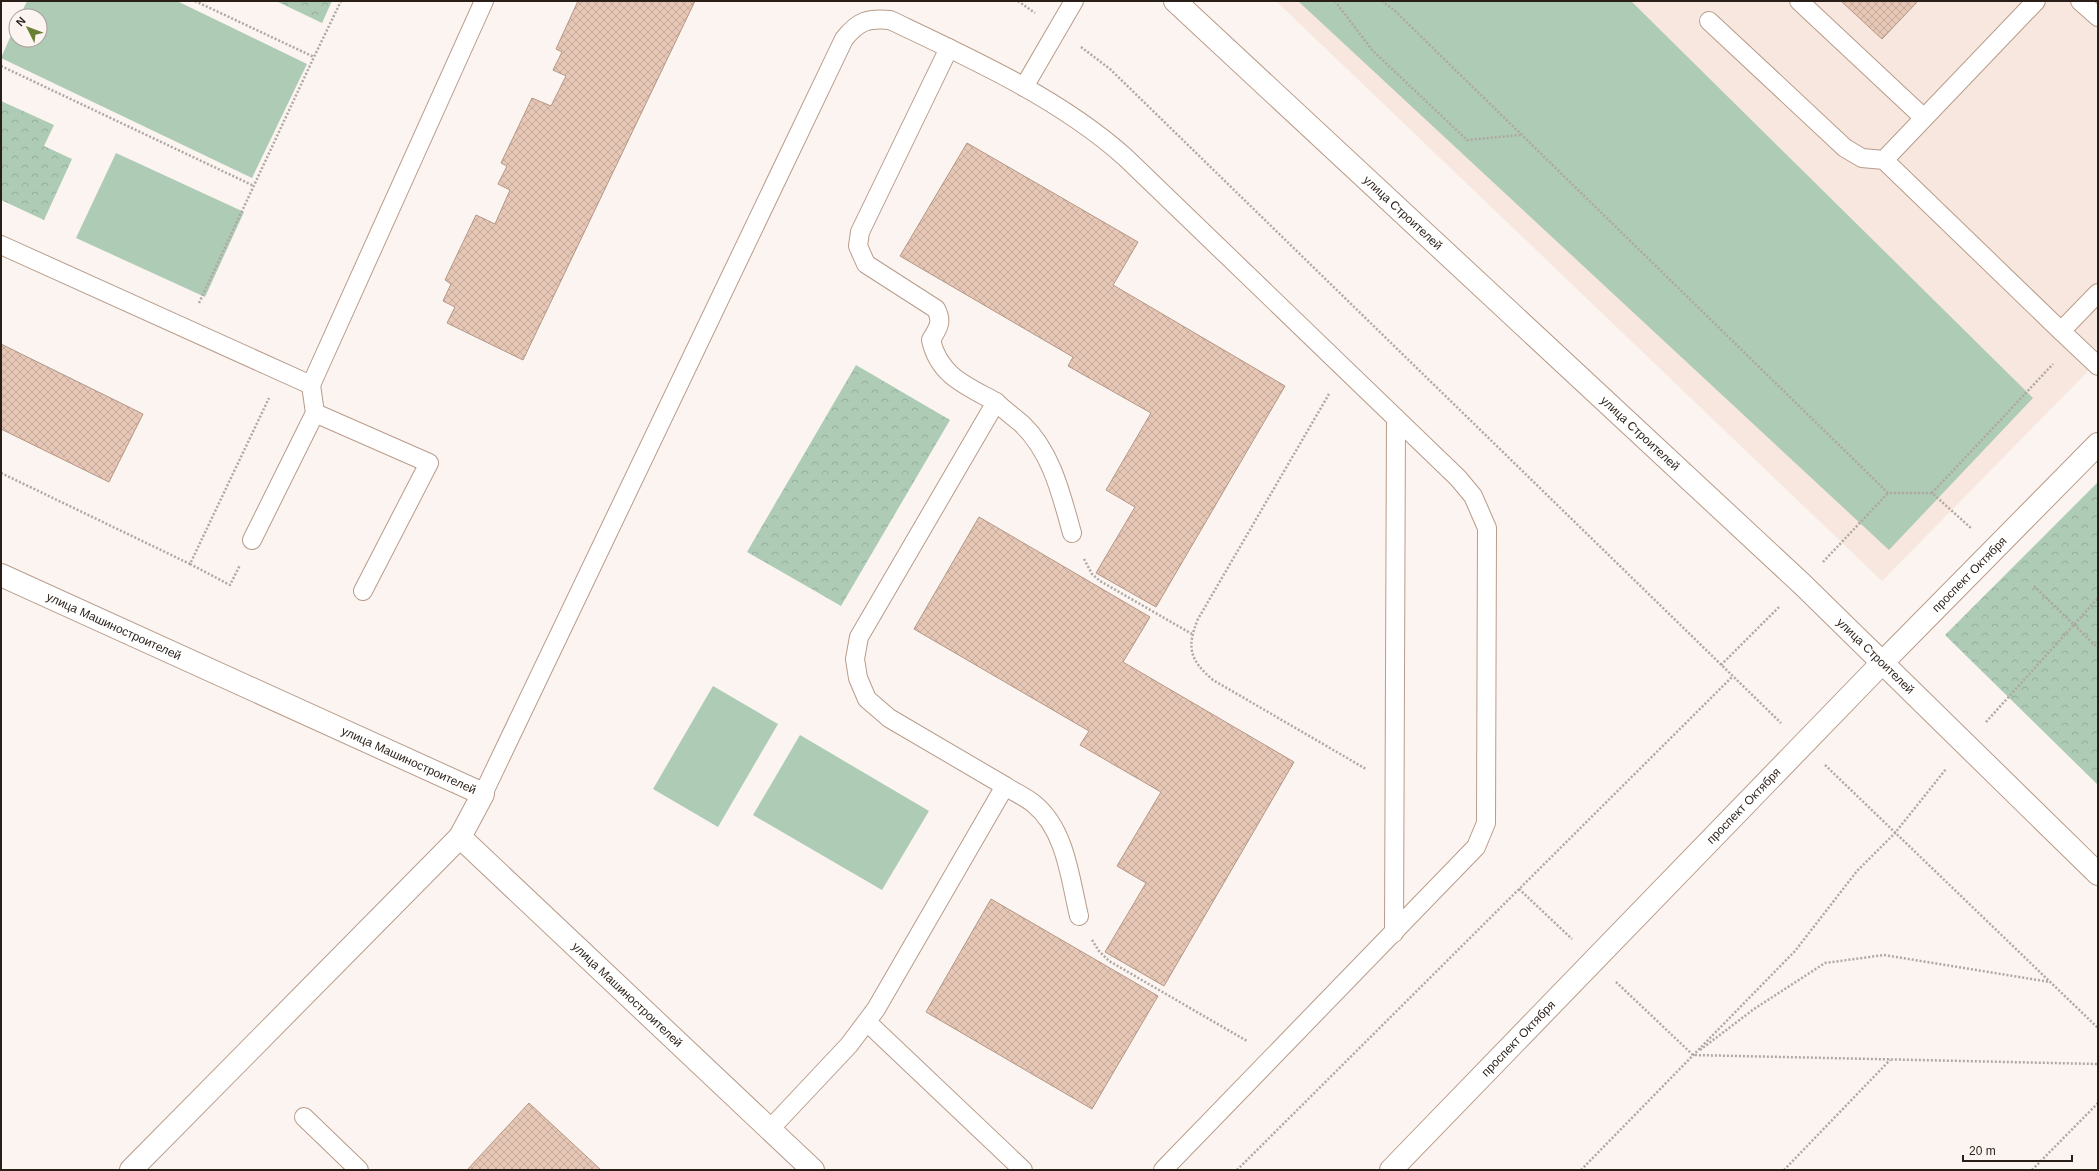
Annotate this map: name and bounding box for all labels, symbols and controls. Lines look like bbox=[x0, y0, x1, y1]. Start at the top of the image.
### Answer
north arrow bbox=[8, 8, 48, 48]
text: N bbox=[13, 14, 28, 28]
street label: улица Строителей bbox=[1360, 173, 1445, 253]
street label: улица Строителей bbox=[1598, 393, 1682, 473]
street label: проспект Октября bbox=[1929, 534, 2009, 615]
street label: улица Машиностроителей bbox=[44, 590, 183, 663]
street label: улица Строителей bbox=[1834, 615, 1917, 697]
street label: улица Машиностроителей bbox=[339, 724, 478, 797]
street label: проспект Октября bbox=[1704, 765, 1784, 847]
street label: улица Машиностроителей bbox=[569, 939, 685, 1050]
street label: проспект Октября bbox=[1479, 998, 1558, 1079]
scale bar bbox=[1963, 1137, 2072, 1163]
text: 20 m bbox=[1969, 1144, 1996, 1158]

